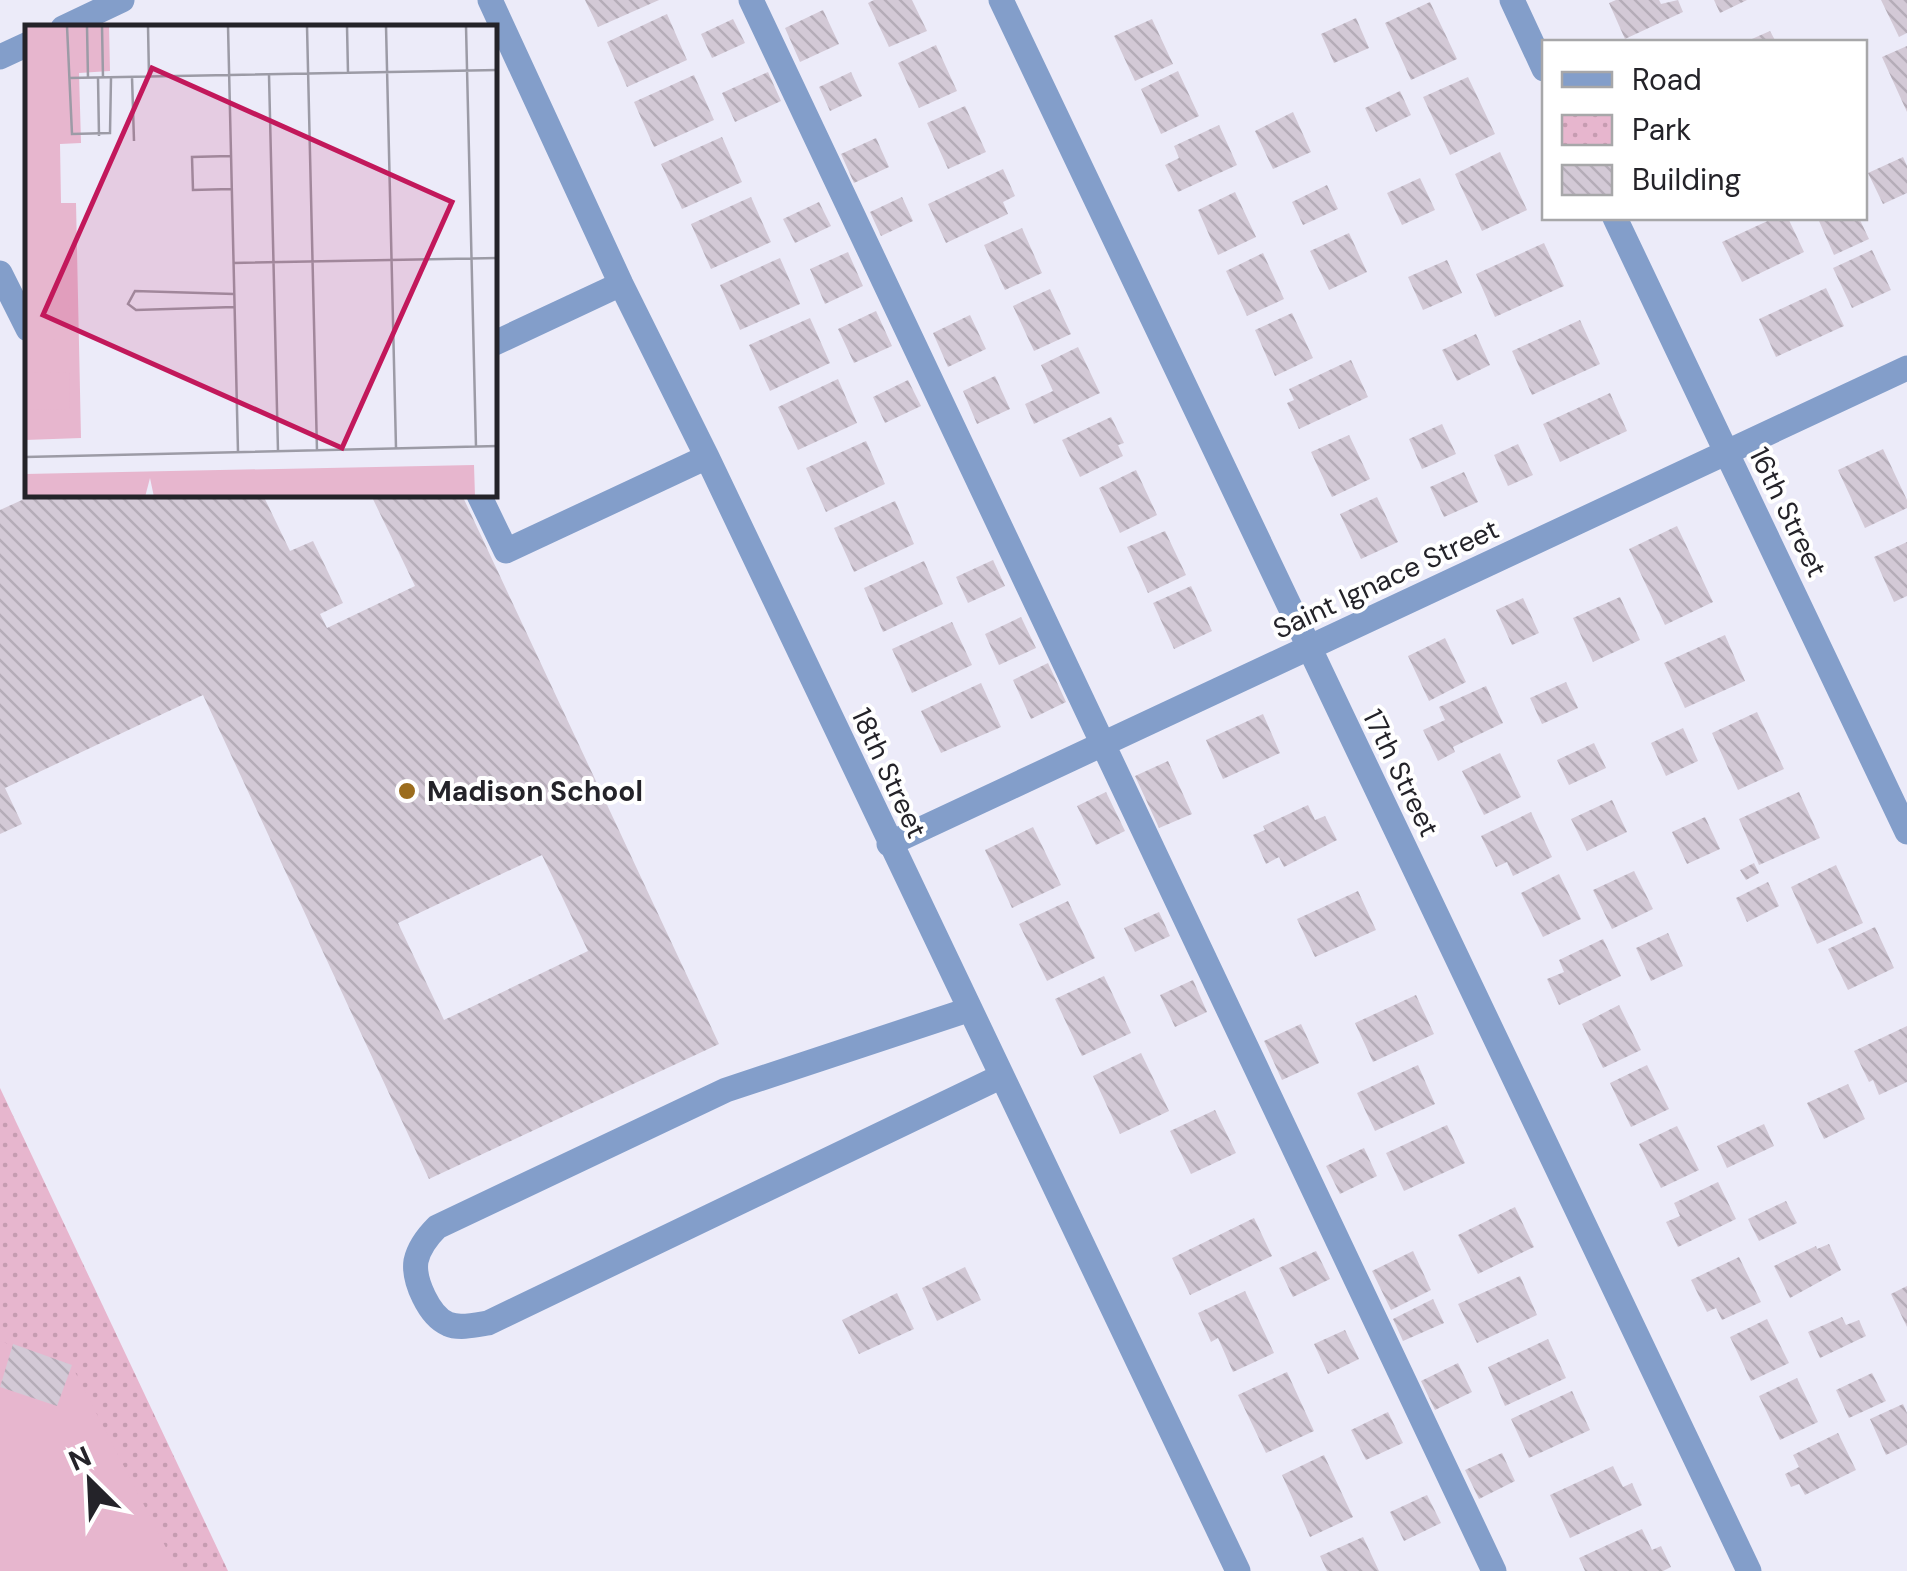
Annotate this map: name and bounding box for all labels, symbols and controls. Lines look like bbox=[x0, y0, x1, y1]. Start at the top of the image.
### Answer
inset map bbox=[25, 25, 498, 498]
legend bbox=[1542, 40, 1867, 220]
text: Road bbox=[1632, 60, 1702, 99]
text: Park bbox=[1632, 110, 1691, 149]
text: Building bbox=[1632, 160, 1741, 199]
street label: 16th Street bbox=[1741, 441, 1835, 583]
street label: Saint Ignace Street bbox=[1267, 510, 1505, 648]
street label: 18th Street bbox=[843, 702, 935, 844]
street label: 17th Street bbox=[1354, 703, 1448, 843]
place label: Madison School bbox=[427, 773, 643, 810]
marker: Madison School bbox=[396, 780, 418, 802]
north arrow bbox=[40, 1431, 140, 1531]
text: N bbox=[63, 1438, 97, 1480]

